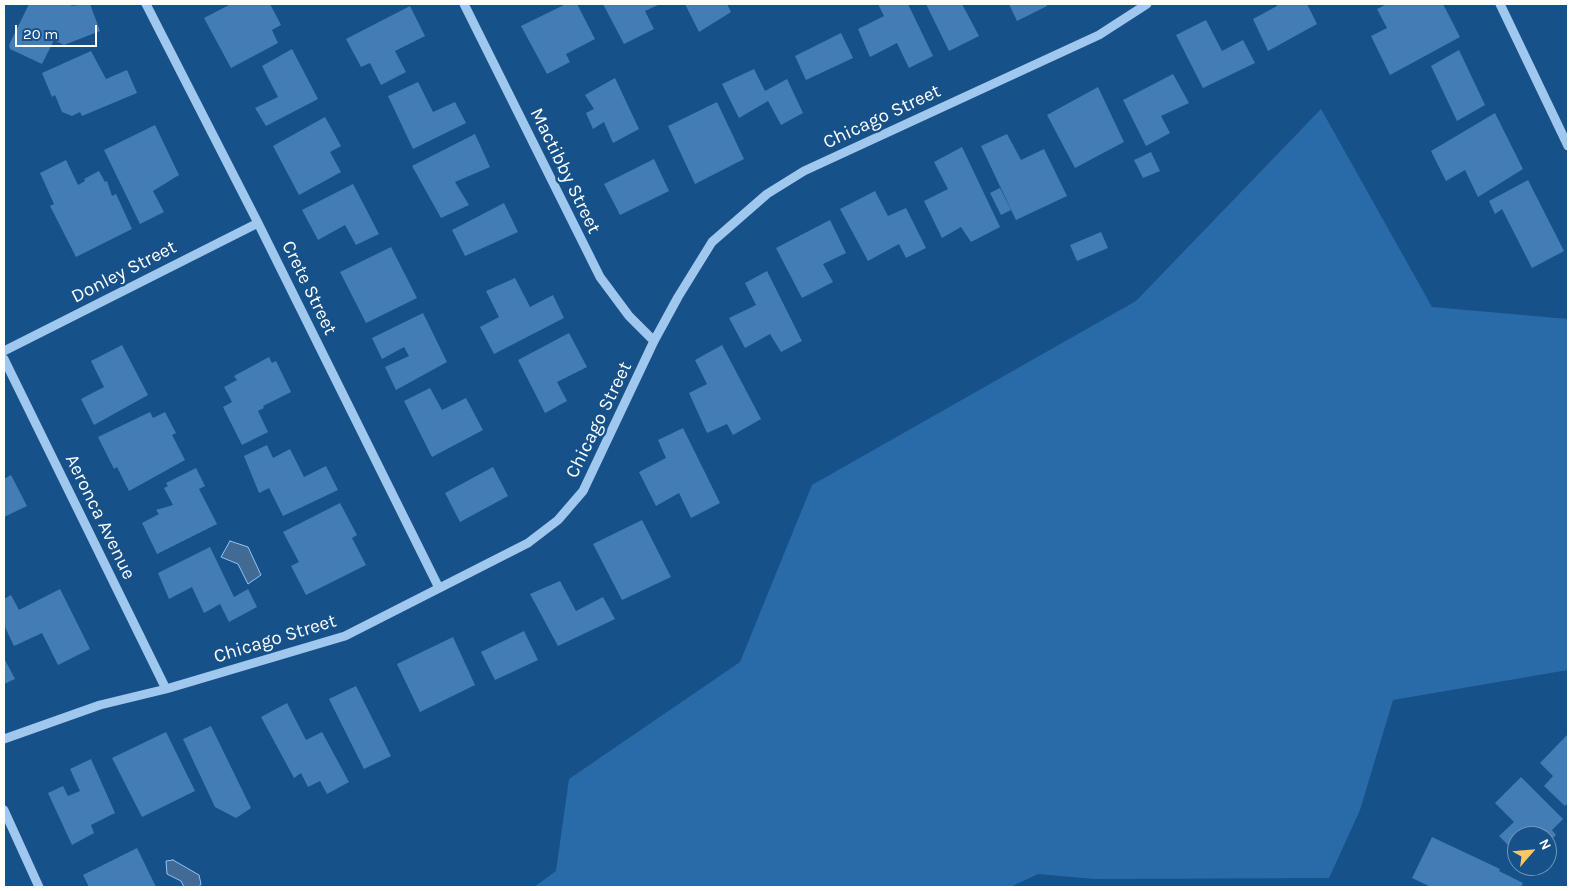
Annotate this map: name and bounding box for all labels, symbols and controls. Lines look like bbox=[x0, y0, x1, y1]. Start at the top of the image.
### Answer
scale bar bbox=[18, 15, 100, 47]
text: 20 m bbox=[23, 25, 58, 43]
street label: Chicago Street bbox=[820, 80, 944, 154]
street label: Mactibby Street bbox=[525, 104, 605, 238]
street label: Donley Street bbox=[68, 236, 180, 308]
street label: Crete Street bbox=[276, 237, 342, 339]
street label: Chicago Street bbox=[561, 358, 637, 482]
street label: Aeronca Avenue bbox=[60, 451, 140, 583]
street label: Chicago Street bbox=[211, 610, 339, 668]
north arrow bbox=[1507, 826, 1557, 876]
text: N bbox=[1535, 836, 1555, 853]

